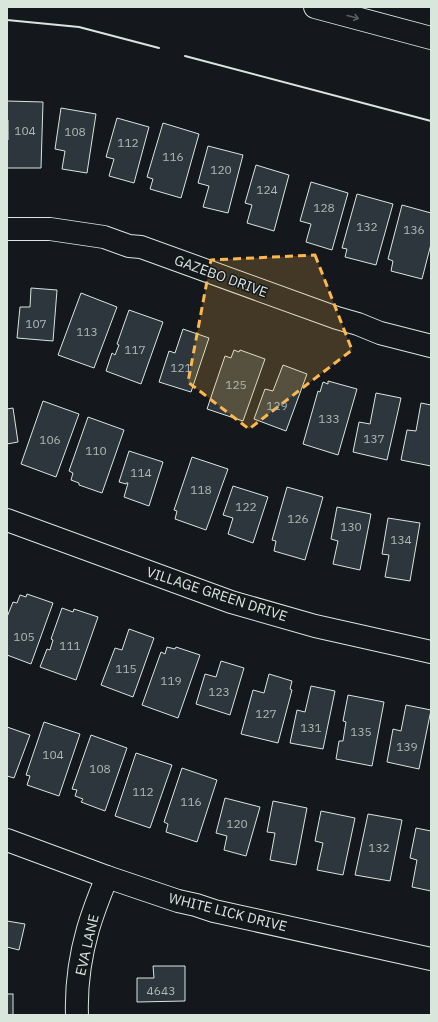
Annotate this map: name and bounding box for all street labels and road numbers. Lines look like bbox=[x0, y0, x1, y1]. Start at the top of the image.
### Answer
street label: GAZEBO DRIVE bbox=[172, 251, 270, 301]
street label: VILLAGE GREEN DRIVE bbox=[144, 563, 290, 625]
street label: WHITE LICK DRIVE bbox=[167, 889, 289, 935]
street label: EVA LANE bbox=[71, 912, 103, 978]

